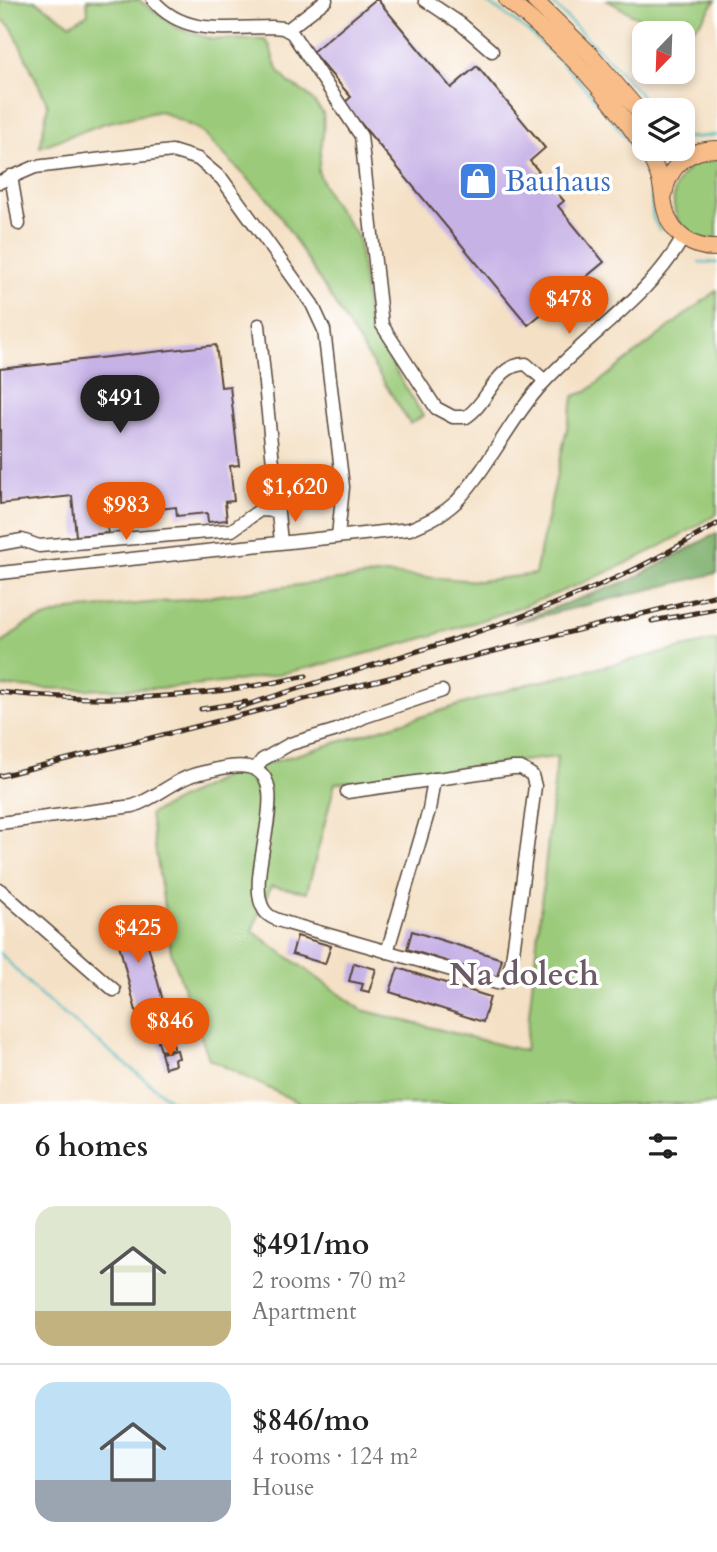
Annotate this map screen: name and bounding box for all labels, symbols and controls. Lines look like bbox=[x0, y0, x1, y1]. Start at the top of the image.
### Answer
north arrow bbox=[632, 21, 695, 84]
map controls bbox=[632, 21, 695, 161]
button: layers bbox=[632, 98, 695, 161]
shop icon: Bauhaus bbox=[457, 160, 499, 202]
place label: Bauhaus bbox=[505, 161, 611, 202]
pin: $478 bbox=[528, 276, 610, 336]
text: $478 bbox=[545, 283, 593, 314]
pin: $491 bbox=[79, 376, 161, 435]
text: $491 bbox=[96, 382, 144, 413]
pin: $1,620 bbox=[238, 464, 352, 524]
text: $1,620 bbox=[262, 471, 328, 502]
pin: $983 bbox=[85, 482, 167, 542]
text: $983 bbox=[102, 489, 150, 520]
pin: $425 bbox=[97, 906, 179, 965]
text: $425 bbox=[114, 912, 162, 943]
district label: Na dolech bbox=[449, 953, 599, 997]
pin: $846 bbox=[129, 998, 211, 1058]
text: $846 bbox=[146, 1005, 194, 1036]
text: 6 homes bbox=[35, 1126, 148, 1167]
icon: filters bbox=[644, 1127, 682, 1165]
text: $491/mo bbox=[252, 1224, 369, 1265]
icon: home bbox=[91, 1234, 175, 1318]
text: 2 rooms · 70 m² bbox=[252, 1265, 405, 1296]
text: Apartment bbox=[252, 1296, 356, 1327]
text: $846/mo bbox=[252, 1400, 369, 1441]
icon: home bbox=[91, 1410, 175, 1494]
text: 4 rooms · 124 m² bbox=[252, 1441, 417, 1472]
text: House bbox=[252, 1472, 314, 1503]

